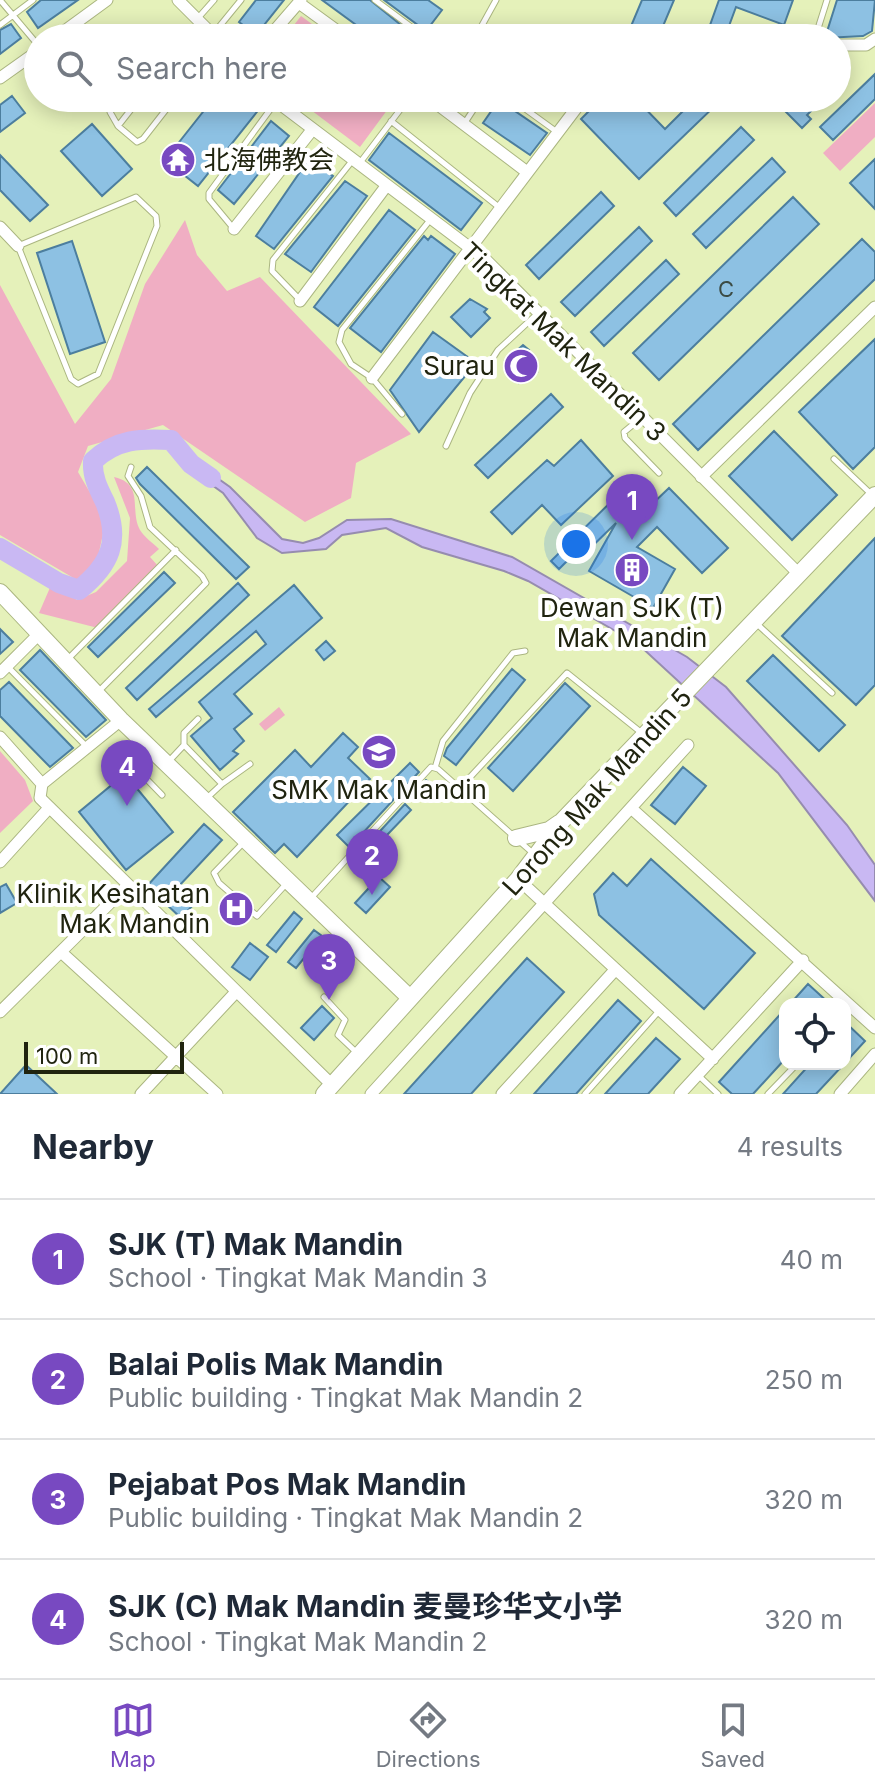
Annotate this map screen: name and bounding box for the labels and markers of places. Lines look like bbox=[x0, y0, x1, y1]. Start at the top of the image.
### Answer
temple icon: 北海佛教会 bbox=[159, 141, 197, 179]
place label: 北海佛教会 bbox=[204, 144, 334, 175]
mosque icon: Surau bbox=[502, 347, 540, 385]
place label: Surau bbox=[423, 350, 495, 381]
pin: 1 bbox=[606, 474, 658, 540]
building icon: Dewan SJK (T) Mak Mandin bbox=[613, 551, 651, 589]
place label: Dewan SJK (T) Mak Mandin bbox=[540, 592, 724, 653]
school or university icon: SMK Mak Mandin bbox=[360, 733, 398, 771]
pin: 4 bbox=[101, 740, 153, 806]
place label: SMK Mak Mandin bbox=[271, 774, 487, 805]
pin: 2 bbox=[346, 829, 398, 895]
place label: Klinik Kesihatan Mak Mandin bbox=[17, 878, 210, 939]
hospital icon: Klinik Kesihatan Mak Mandin bbox=[217, 890, 255, 928]
pin: 3 bbox=[303, 934, 355, 1000]

